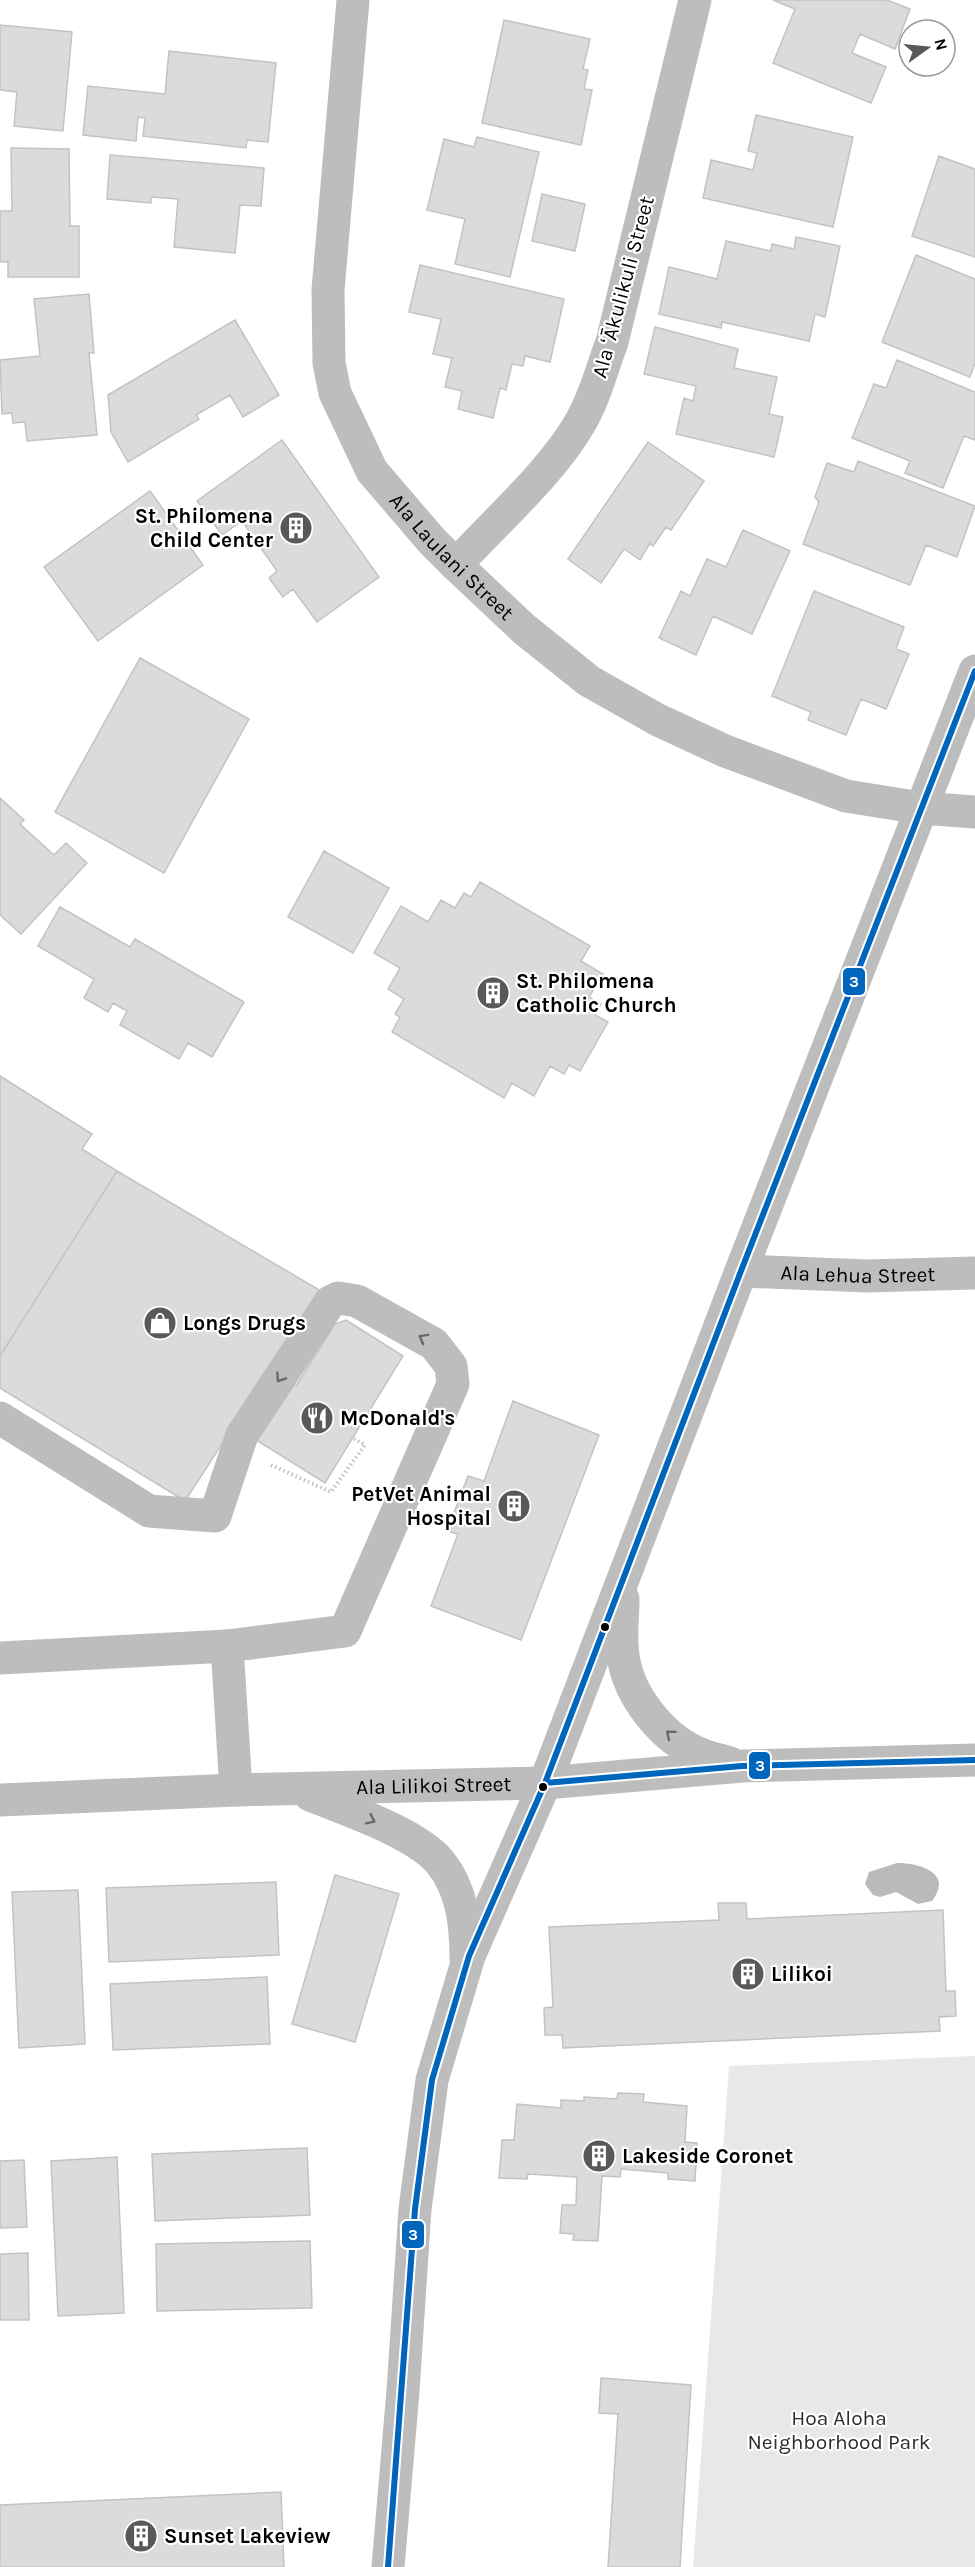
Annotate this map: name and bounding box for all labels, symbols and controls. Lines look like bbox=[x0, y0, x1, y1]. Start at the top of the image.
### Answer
north arrow bbox=[897, 18, 957, 78]
text: N bbox=[930, 36, 952, 52]
street label: Ala ʻĀkulikuli Street bbox=[587, 193, 659, 381]
street label: Ala Laulani Street bbox=[384, 488, 519, 625]
place label: St. Philomena Child Center bbox=[135, 504, 274, 552]
building icon: St. Philomena Child Center bbox=[278, 510, 314, 546]
line badge: 3 bbox=[842, 967, 866, 996]
place label: St. Philomena Catholic Church bbox=[516, 969, 677, 1017]
text: 3 bbox=[849, 972, 859, 991]
building icon: St. Philomena Catholic Church bbox=[475, 975, 511, 1011]
street label: Ala Lehua Street bbox=[780, 1261, 936, 1288]
shop icon: Longs Drugs bbox=[142, 1305, 178, 1341]
place label: Longs Drugs bbox=[183, 1311, 306, 1335]
one-way arrow bbox=[419, 1334, 430, 1345]
one-way arrow bbox=[276, 1371, 287, 1382]
restaurant icon: McDonald's bbox=[299, 1400, 335, 1436]
place label: McDonald's bbox=[340, 1406, 455, 1430]
place label: PetVet Animal Hospital bbox=[351, 1482, 491, 1530]
building icon: PetVet Animal Hospital bbox=[496, 1488, 532, 1524]
unlabelled marker bbox=[599, 1621, 611, 1633]
one-way arrow bbox=[666, 1730, 677, 1741]
line badge: 3 bbox=[748, 1751, 771, 1780]
text: 3 bbox=[755, 1756, 765, 1775]
street label: Ala Lilikoi Street bbox=[356, 1772, 512, 1799]
unlabelled marker bbox=[537, 1781, 549, 1793]
one-way arrow bbox=[364, 1812, 375, 1824]
building icon: Lilikoi bbox=[730, 1956, 766, 1992]
place label: Lilikoi bbox=[771, 1962, 833, 1986]
building icon: Lakeside Coronet bbox=[581, 2138, 617, 2174]
place label: Lakeside Coronet bbox=[622, 2144, 793, 2168]
line badge: 3 bbox=[401, 2220, 425, 2249]
text: 3 bbox=[408, 2225, 418, 2244]
park label: Hoa Aloha Neighborhood Park bbox=[747, 2406, 931, 2454]
building icon: Sunset Lakeview bbox=[123, 2518, 159, 2554]
place label: Sunset Lakeview bbox=[164, 2524, 331, 2548]

